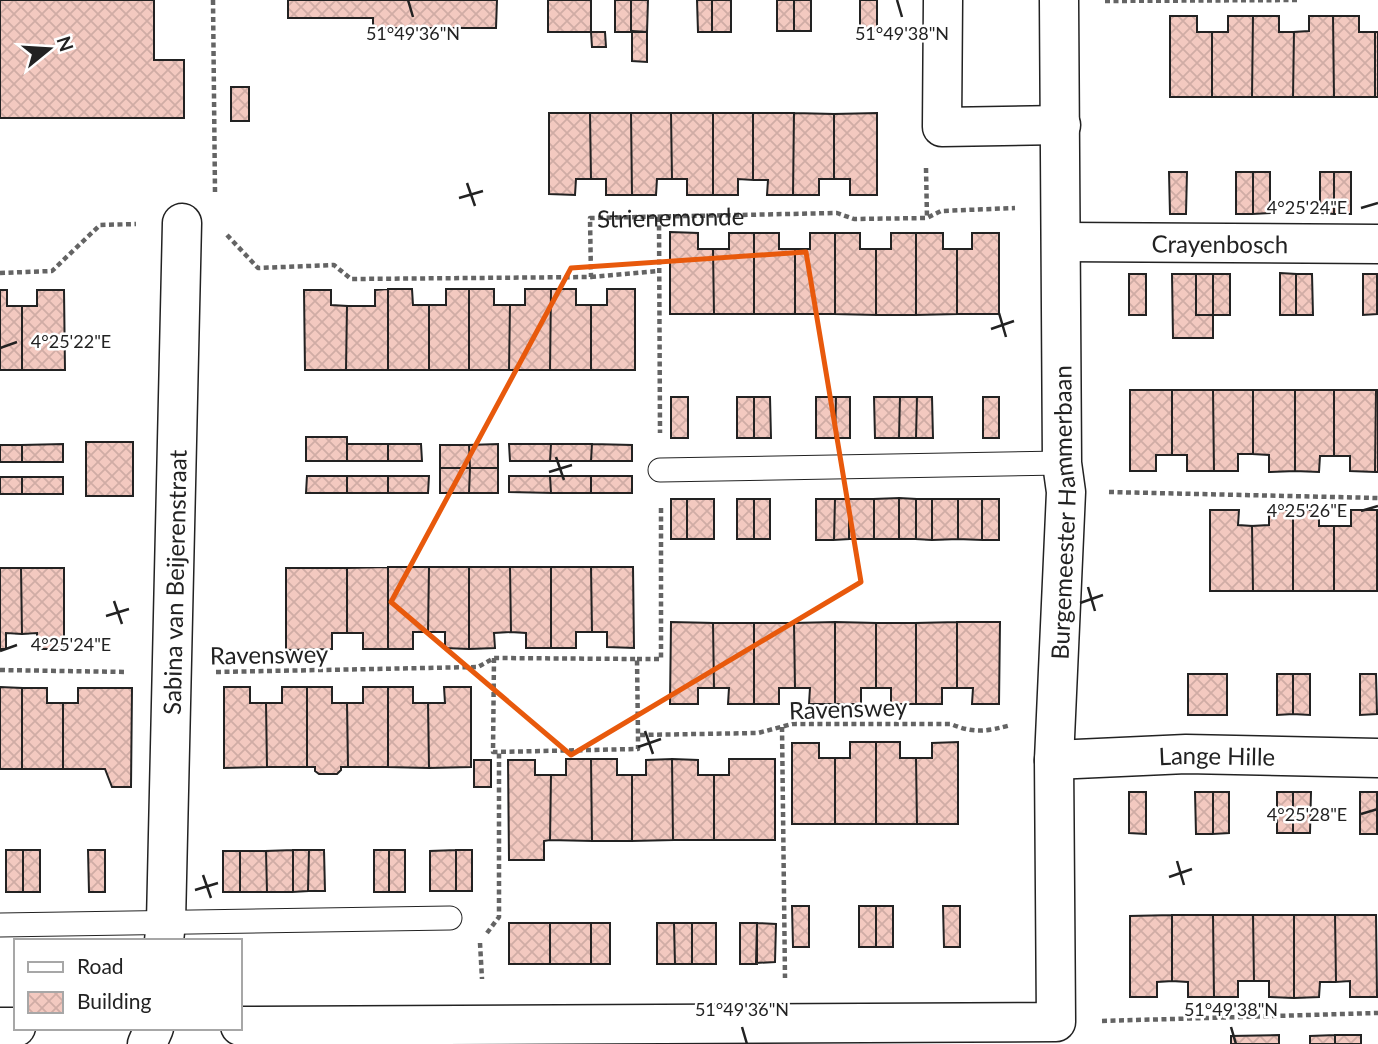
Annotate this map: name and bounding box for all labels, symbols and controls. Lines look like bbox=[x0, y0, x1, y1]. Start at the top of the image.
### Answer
north arrow bbox=[14, 14, 84, 84]
text: 51°49'36"N bbox=[366, 22, 460, 44]
text: 51°49'38"N bbox=[855, 22, 949, 44]
text: N bbox=[52, 33, 79, 54]
text: 4°25'24"E bbox=[1267, 196, 1347, 218]
street label: Strienemonde bbox=[597, 200, 745, 232]
street label: Crayenbosch bbox=[1152, 228, 1288, 258]
text: 4°25'22"E bbox=[31, 330, 111, 352]
street label: Burgemeester Hammerbaan bbox=[1044, 365, 1081, 660]
street label: Sabina van Beijerenstraat bbox=[156, 449, 191, 715]
text: 4°25'26"E bbox=[1267, 499, 1347, 521]
text: 4°25'24"E bbox=[31, 633, 111, 655]
street label: Ravenswey bbox=[210, 638, 329, 670]
street label: Ravenswey bbox=[788, 691, 908, 725]
street label: Lange Hille bbox=[1158, 739, 1276, 770]
text: 4°25'28"E bbox=[1267, 803, 1347, 825]
legend bbox=[14, 939, 242, 1030]
text: Road bbox=[77, 953, 124, 978]
text: Building bbox=[77, 988, 152, 1013]
text: 51°49'36"N bbox=[695, 998, 789, 1020]
text: 51°49'38"N bbox=[1184, 998, 1278, 1020]

